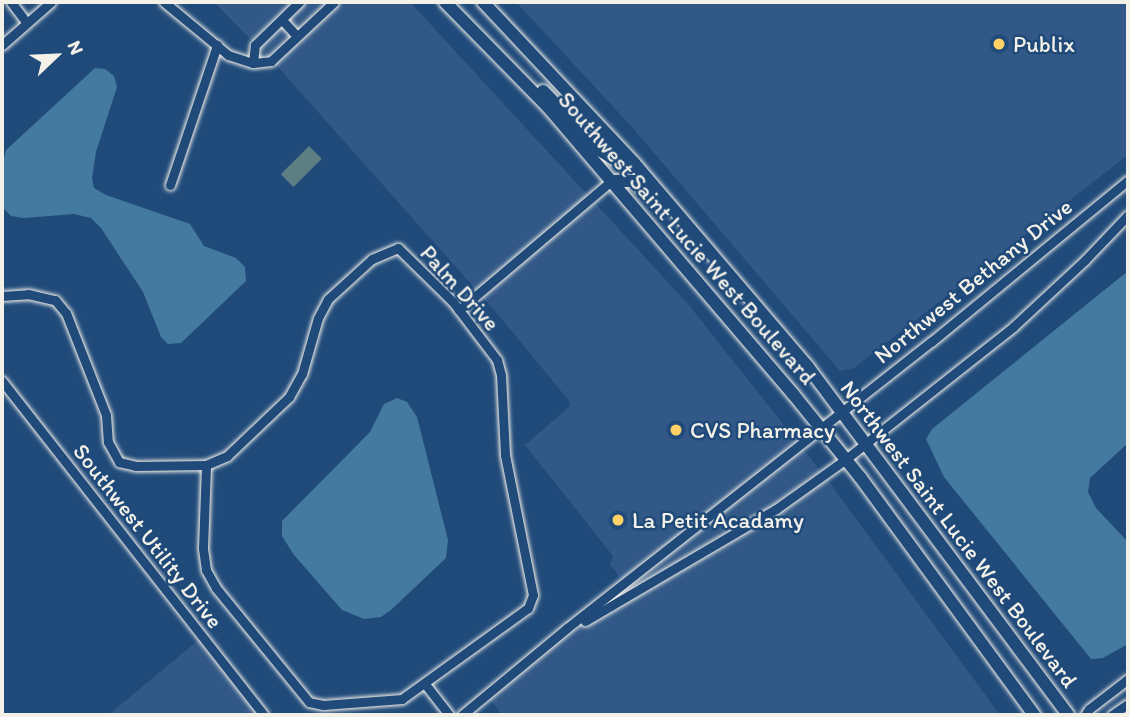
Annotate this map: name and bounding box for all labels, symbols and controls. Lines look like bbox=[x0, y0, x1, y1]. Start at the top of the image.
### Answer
north arrow bbox=[21, 21, 91, 91]
place label: Publix bbox=[1013, 30, 1075, 58]
marker: Publix bbox=[991, 36, 1007, 52]
text: N bbox=[63, 37, 89, 58]
street label: Southwest Saint Lucie West Boulevard bbox=[553, 86, 821, 390]
street label: Northwest Bethany Drive bbox=[869, 193, 1077, 369]
street label: Palm Drive bbox=[414, 239, 506, 337]
street label: Northwest Saint Lucie West Boulevard bbox=[834, 375, 1084, 693]
place label: CVS Pharmacy bbox=[690, 416, 835, 444]
marker: CVS Pharmacy bbox=[668, 422, 684, 438]
street label: Southwest Utility Drive bbox=[67, 438, 229, 634]
place label: La Petit Acadamy bbox=[632, 506, 804, 534]
marker: La Petit Acadamy bbox=[610, 512, 626, 528]

